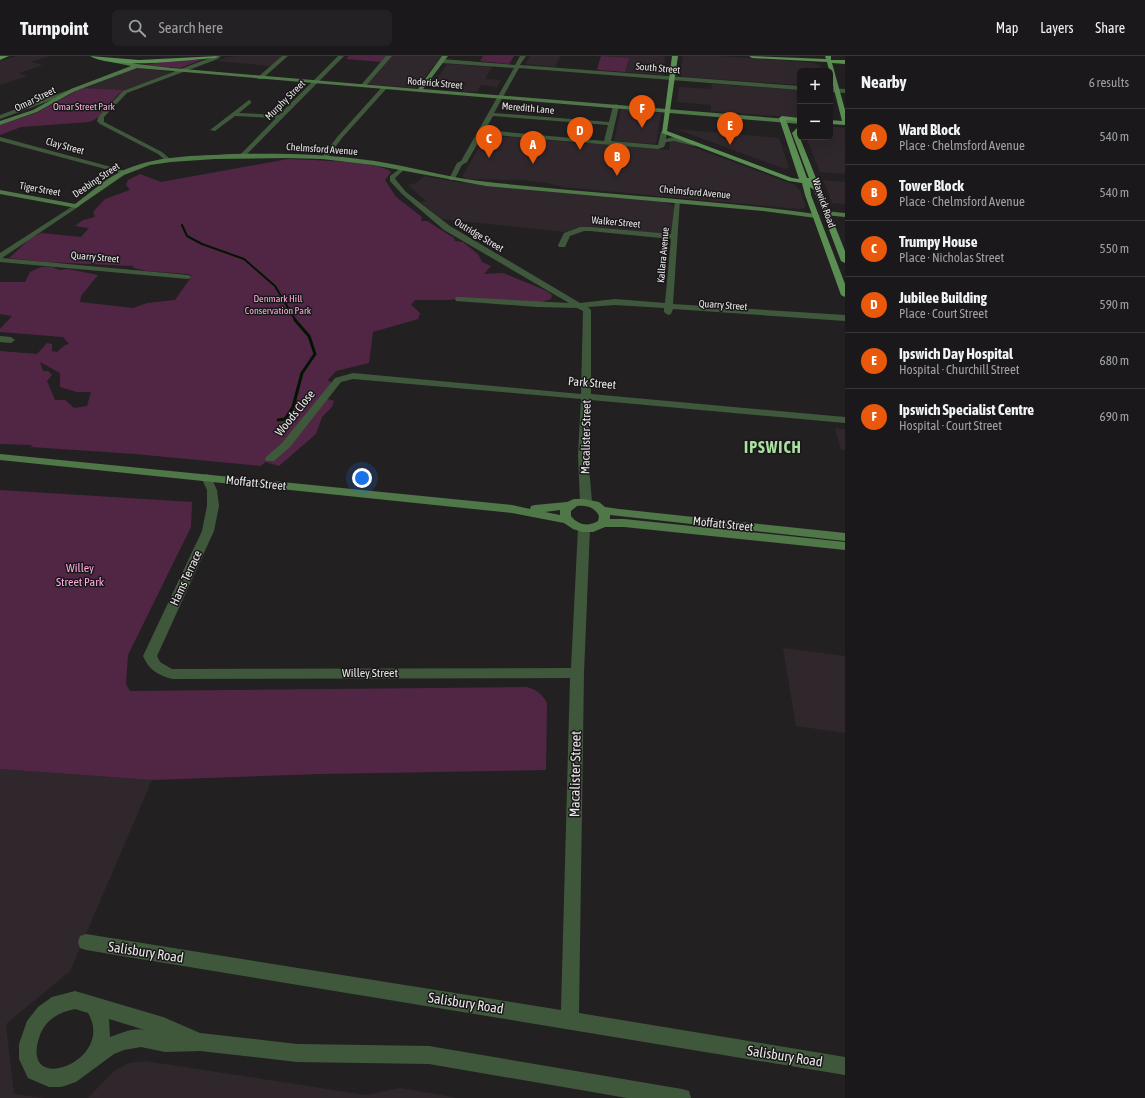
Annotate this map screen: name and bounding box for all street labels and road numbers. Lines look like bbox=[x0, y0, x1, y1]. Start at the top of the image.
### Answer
street label: South Street bbox=[635, 61, 681, 75]
street label: Roderick Street bbox=[407, 75, 463, 91]
street label: Murphy Street bbox=[263, 78, 307, 122]
street label: Omar Street bbox=[13, 84, 57, 114]
street label: Meredith Lane bbox=[501, 100, 555, 116]
street label: Clay Street bbox=[45, 136, 85, 156]
street label: Chelmsford Avenue bbox=[286, 141, 358, 157]
street label: Deebing Street bbox=[70, 160, 122, 200]
street label: Warwick Road bbox=[810, 177, 838, 229]
street label: Tiger Street bbox=[19, 180, 61, 198]
street label: Chelmsford Avenue bbox=[659, 183, 732, 201]
street label: Walker Street bbox=[591, 214, 641, 230]
street label: Outridge Street bbox=[452, 216, 506, 254]
street label: Kallara Avenue bbox=[655, 226, 671, 283]
street label: Quarry Street bbox=[70, 249, 120, 265]
street label: Quarry Street bbox=[698, 298, 748, 312]
street label: Park Street bbox=[567, 374, 617, 392]
street label: Woods Close bbox=[272, 387, 318, 439]
street label: Macalister Street bbox=[578, 399, 594, 474]
street label: Moffatt Street bbox=[225, 473, 287, 493]
street label: Moffatt Street bbox=[692, 514, 754, 534]
street label: Hams Terrace bbox=[167, 548, 205, 608]
street label: Willey Street bbox=[342, 666, 399, 680]
street label: Macalister Street bbox=[566, 731, 584, 817]
street label: Salisbury Road bbox=[107, 938, 185, 966]
street label: Salisbury Road bbox=[427, 989, 505, 1017]
street label: Salisbury Road bbox=[746, 1042, 824, 1070]

